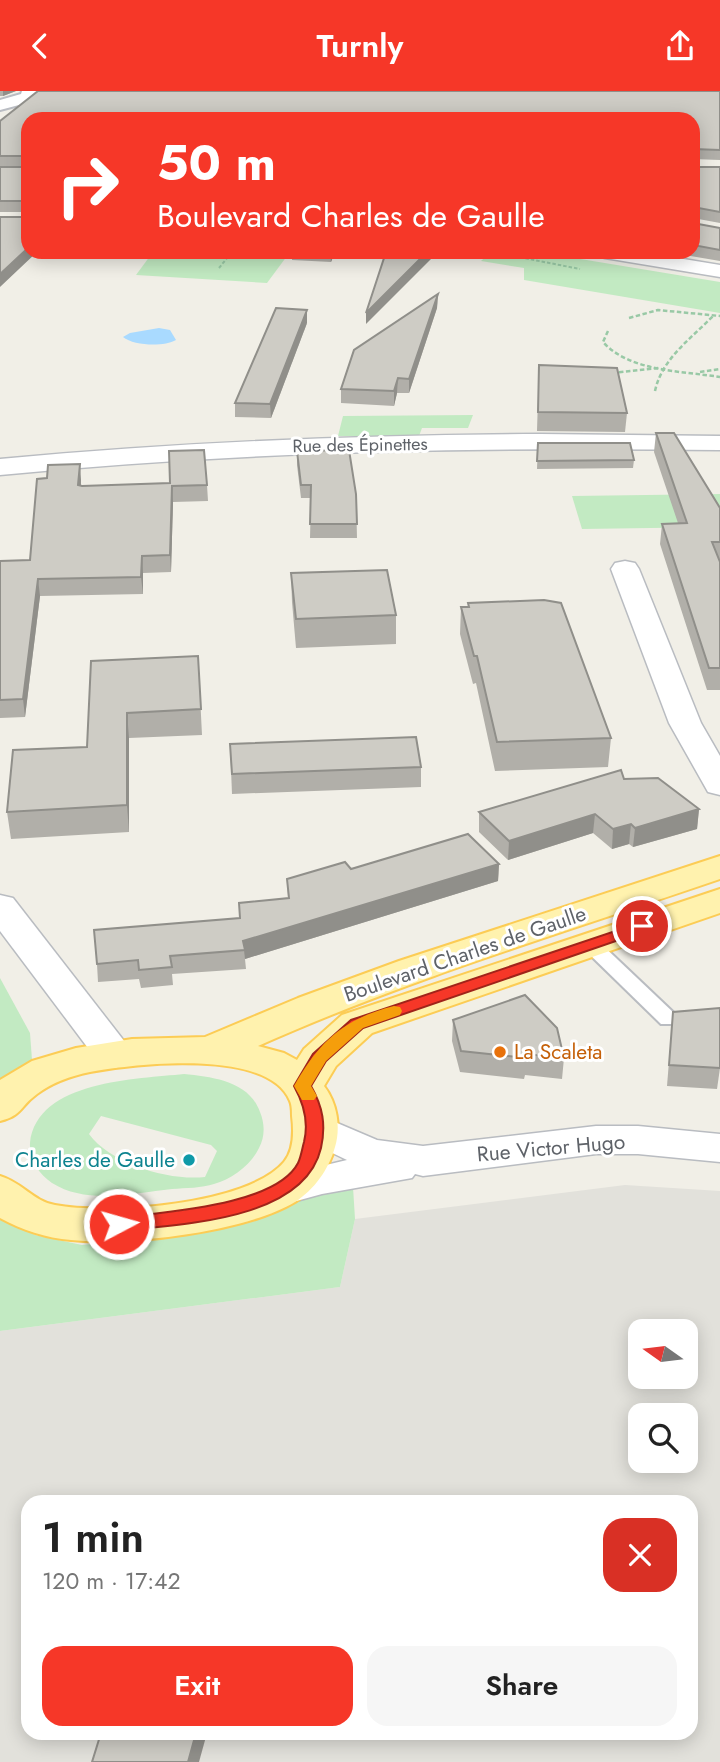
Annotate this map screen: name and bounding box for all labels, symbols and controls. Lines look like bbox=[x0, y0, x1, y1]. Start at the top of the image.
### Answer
text: Turnly bbox=[317, 23, 403, 69]
icon: back bbox=[21, 27, 59, 65]
icon: share bbox=[661, 27, 699, 65]
text: 50 m bbox=[157, 128, 276, 198]
icon: right bbox=[42, 140, 133, 231]
text: Boulevard Charles de Gaulle bbox=[157, 193, 545, 239]
street label: Rue des Épinettes bbox=[292, 431, 428, 459]
pin bbox=[612, 896, 672, 956]
street label: Boulevard Charles de Gaulle bbox=[340, 898, 590, 1010]
icon: arrive bbox=[623, 907, 661, 945]
place label: La Scaleta bbox=[514, 1037, 602, 1067]
marker: La Scaleta bbox=[492, 1044, 508, 1060]
street label: Rue Victor Hugo bbox=[476, 1127, 626, 1169]
place label: Charles de Gaulle bbox=[15, 1145, 175, 1175]
marker: Charles de Gaulle bbox=[181, 1152, 197, 1168]
position arrow bbox=[82, 1187, 156, 1261]
north arrow bbox=[628, 1319, 698, 1389]
map controls bbox=[628, 1319, 698, 1473]
button: search bbox=[628, 1403, 698, 1473]
text: 1 min bbox=[42, 1507, 144, 1568]
button: close bbox=[603, 1518, 677, 1592]
text: 120 m · 17:42 bbox=[42, 1564, 181, 1598]
button: Exit bbox=[42, 1646, 353, 1726]
button: Share bbox=[367, 1646, 677, 1726]

